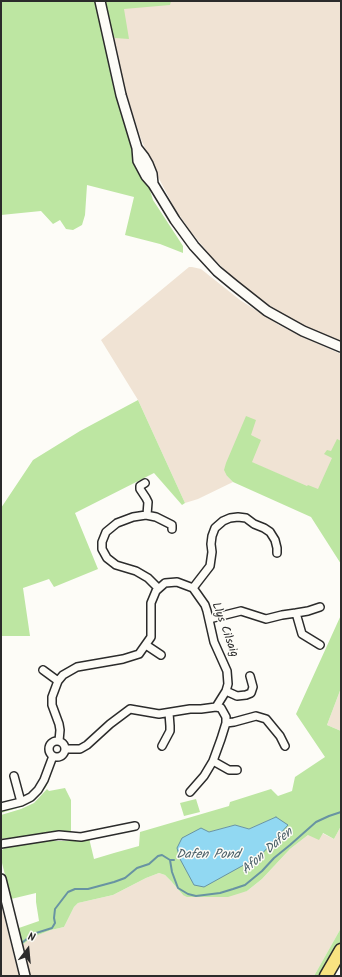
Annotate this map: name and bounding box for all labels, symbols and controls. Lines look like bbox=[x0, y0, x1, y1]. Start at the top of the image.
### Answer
street label: Llys Cilsaig bbox=[207, 601, 241, 659]
water label: Afon Dafen bbox=[239, 825, 297, 879]
water label: Dafen Pond bbox=[176, 848, 240, 864]
text: N bbox=[25, 928, 37, 947]
north arrow bbox=[8, 929, 48, 969]

